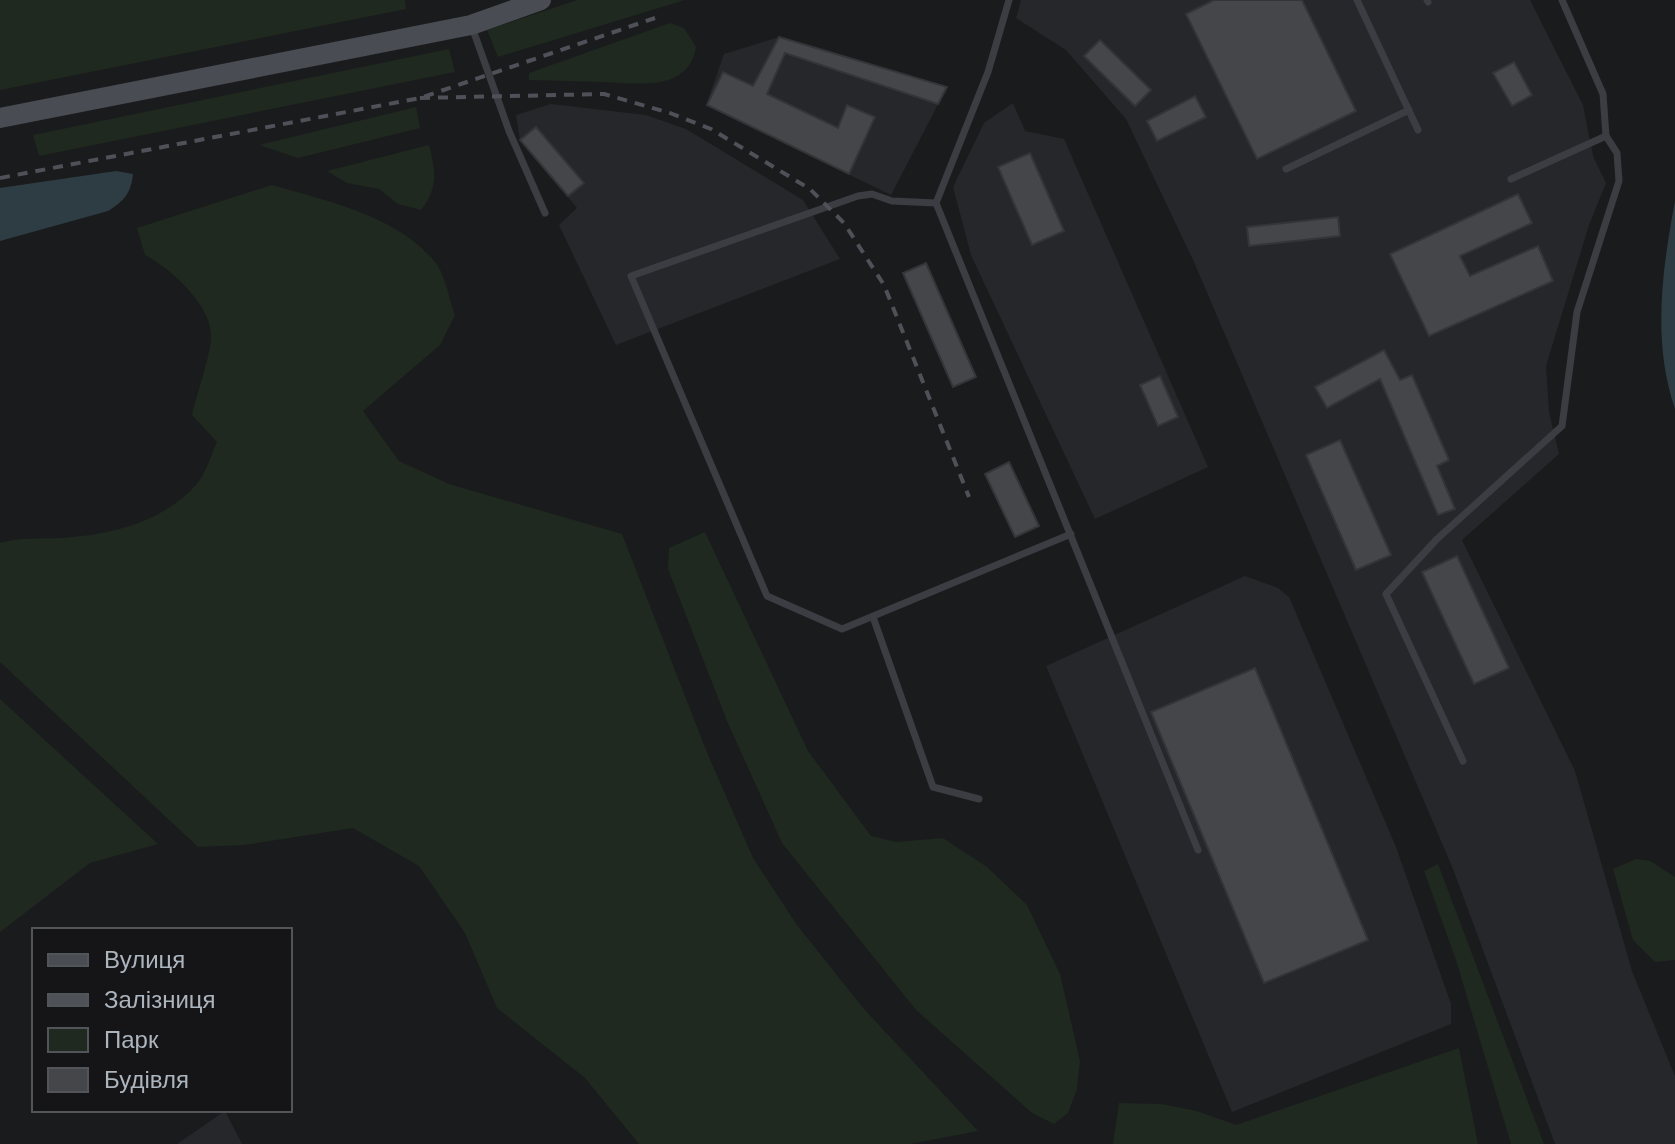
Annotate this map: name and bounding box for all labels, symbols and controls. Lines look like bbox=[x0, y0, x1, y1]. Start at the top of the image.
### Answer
legend bbox=[32, 928, 292, 1112]
text: Вулиця bbox=[104, 944, 185, 975]
text: Залізниця bbox=[104, 984, 216, 1015]
text: Парк bbox=[104, 1024, 159, 1055]
text: Будівля bbox=[104, 1064, 189, 1095]

